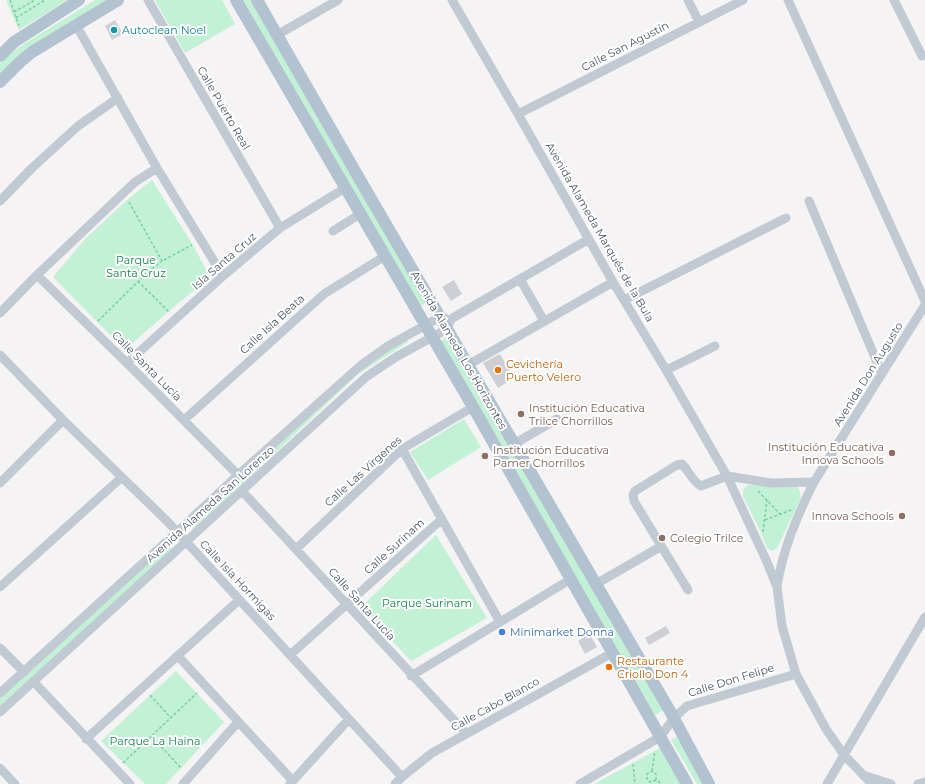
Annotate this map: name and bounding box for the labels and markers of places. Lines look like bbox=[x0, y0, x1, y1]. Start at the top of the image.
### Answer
place label: Autoclean Noel bbox=[122, 23, 206, 37]
marker: Autoclean Noel bbox=[109, 25, 119, 35]
place label: Cevichería Puerto Velero bbox=[506, 357, 581, 384]
marker: Cevichería Puerto Velero bbox=[493, 365, 503, 375]
place label: Institución Educativa Trilce Chorrillos bbox=[529, 401, 645, 428]
marker: Institución Educativa Trilce Chorrillos bbox=[516, 409, 526, 419]
place label: Institución Educativa Innova Schools bbox=[768, 440, 885, 467]
place label: Institución Educativa Pamer Chorrillos bbox=[493, 443, 609, 470]
marker: Institución Educativa Innova Schools bbox=[887, 448, 897, 458]
marker: Institución Educativa Pamer Chorrillos bbox=[480, 451, 490, 461]
place label: Innova Schools bbox=[812, 509, 895, 523]
marker: Innova Schools bbox=[897, 511, 907, 521]
place label: Colegio Trilce bbox=[670, 531, 744, 545]
marker: Colegio Trilce bbox=[657, 533, 667, 543]
place label: Minimarket Donna bbox=[510, 625, 614, 639]
marker: Minimarket Donna bbox=[497, 627, 507, 637]
place label: Restaurante Criollo Don 4 bbox=[617, 654, 689, 681]
marker: Restaurante Criollo Don 4 bbox=[604, 662, 614, 672]

